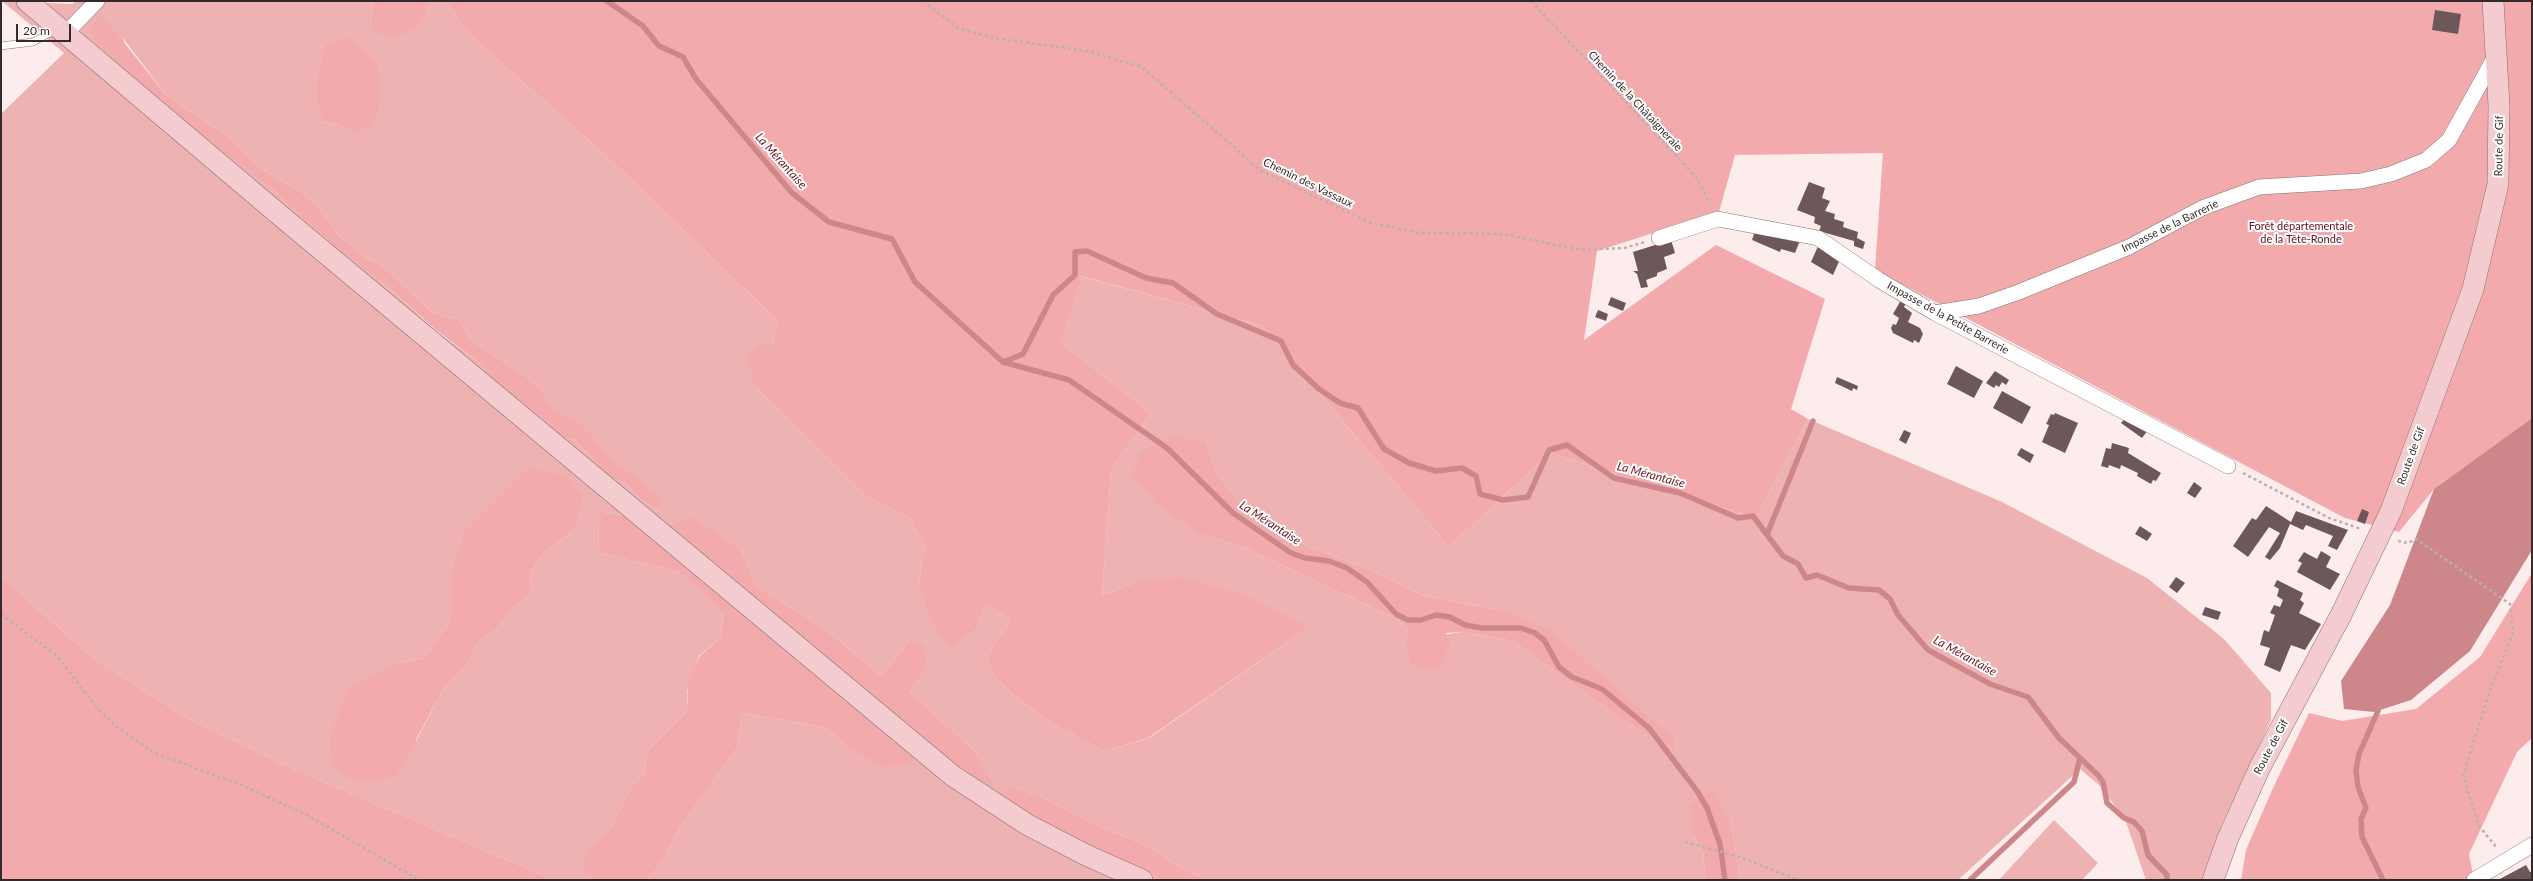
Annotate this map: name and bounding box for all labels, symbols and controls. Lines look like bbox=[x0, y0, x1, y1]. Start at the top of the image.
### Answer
scale bar bbox=[18, 16, 73, 42]
text: 20 m bbox=[23, 23, 50, 38]
street label: Chemin de la Châtaigneraie bbox=[1585, 48, 1685, 154]
street label: Route de Gif bbox=[2492, 116, 2506, 176]
water label: La Mérantaise bbox=[752, 130, 810, 192]
street label: Chemin des Vassaux bbox=[1261, 156, 1355, 210]
street label: Impasse de la Barrerie bbox=[2119, 197, 2221, 255]
park label: Forêt départementale de la Tête-Ronde bbox=[2249, 219, 2353, 245]
street label: Impasse de la Petite Barrerie bbox=[1885, 279, 2011, 357]
street label: Route de Gif bbox=[2394, 425, 2428, 487]
water label: La Mérantaise bbox=[1615, 459, 1687, 491]
water label: La Mérantaise bbox=[1237, 498, 1303, 548]
water label: La Mérantaise bbox=[1931, 633, 1999, 679]
street label: Route de Gif bbox=[2251, 717, 2291, 777]

